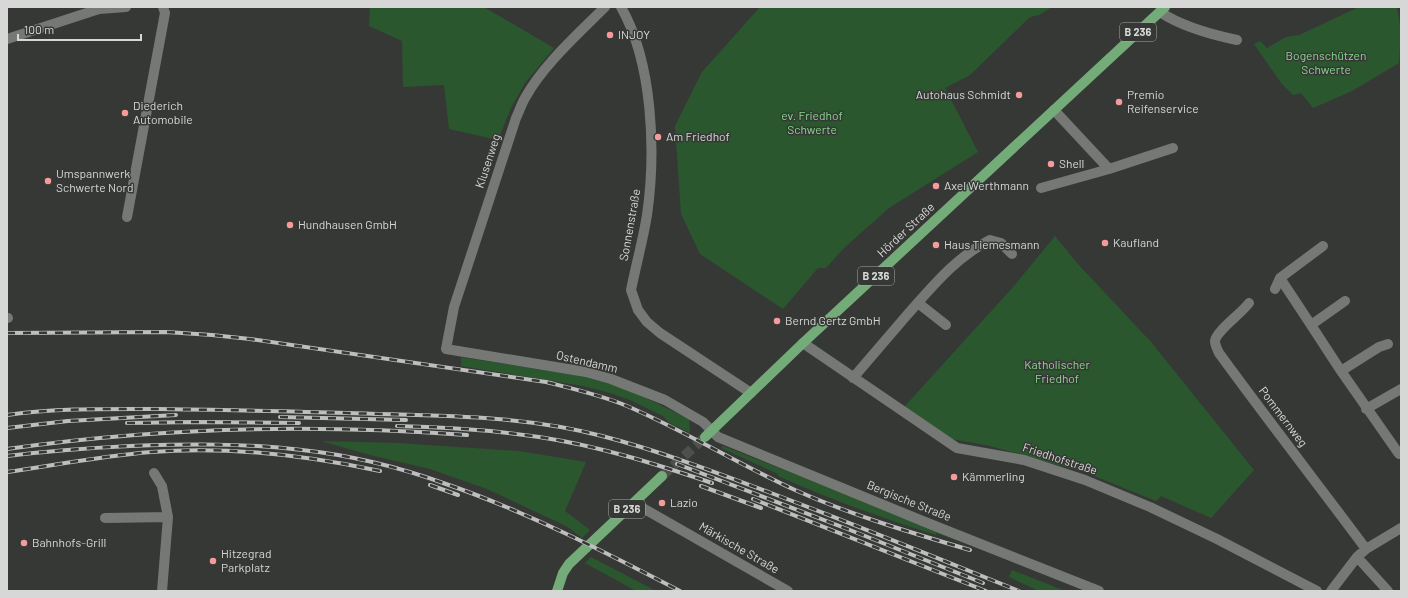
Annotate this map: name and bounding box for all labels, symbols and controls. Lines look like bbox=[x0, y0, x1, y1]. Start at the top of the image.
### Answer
scale bar bbox=[18, 16, 141, 42]
text: 100 m bbox=[24, 22, 54, 36]
road number: B 236 bbox=[1120, 23, 1156, 41]
place label: INJOY bbox=[618, 27, 650, 41]
marker: INJOY bbox=[605, 30, 615, 40]
park label: Bogenschützen Schwerte bbox=[1286, 48, 1366, 76]
place label: Autohaus Schmidt bbox=[916, 87, 1011, 101]
place label: Premio Reifenservice bbox=[1127, 87, 1199, 115]
marker: Autohaus Schmidt bbox=[1014, 90, 1024, 100]
marker: Premio Reifenservice bbox=[1114, 97, 1124, 107]
place label: Diederich Automobile bbox=[133, 98, 193, 126]
marker: Diederich Automobile bbox=[120, 108, 130, 118]
park label: ev. Friedhof Schwerte bbox=[781, 108, 843, 136]
place label: Am Friedhof bbox=[666, 129, 730, 143]
street label: Klusenweg bbox=[472, 132, 502, 190]
marker: Am Friedhof bbox=[653, 132, 663, 142]
place label: Shell bbox=[1059, 156, 1084, 170]
marker: Shell bbox=[1046, 159, 1056, 169]
place label: Umspannwerk Schwerte Nord bbox=[56, 166, 134, 194]
marker: Umspannwerk Schwerte Nord bbox=[43, 176, 53, 186]
place label: Axel Werthmann bbox=[944, 178, 1029, 192]
marker: Axel Werthmann bbox=[931, 181, 941, 191]
street label: Sonnenstraße bbox=[616, 188, 642, 262]
street label: Hörder Straße bbox=[874, 199, 937, 259]
place label: Hundhausen GmbH bbox=[298, 217, 397, 231]
marker: Hundhausen GmbH bbox=[285, 220, 295, 230]
place label: Kaufland bbox=[1113, 235, 1159, 249]
place label: Haus Tiemesmann bbox=[944, 237, 1040, 251]
marker: Kaufland bbox=[1100, 238, 1110, 248]
marker: Haus Tiemesmann bbox=[931, 240, 941, 250]
road number: B 236 bbox=[858, 267, 894, 285]
place label: Bernd Gertz GmbH bbox=[785, 313, 881, 327]
marker: Bernd Gertz GmbH bbox=[772, 316, 782, 326]
street label: Ostendamm bbox=[555, 347, 619, 375]
park label: Katholischer Friedhof bbox=[1024, 357, 1090, 385]
street label: Pommernweg bbox=[1257, 384, 1311, 449]
street label: Friedhofstraße bbox=[1021, 439, 1099, 477]
place label: Kämmerling bbox=[962, 469, 1025, 483]
marker: Kämmerling bbox=[949, 472, 959, 482]
street label: Bergische Straße bbox=[865, 477, 954, 523]
place label: Lazio bbox=[670, 495, 698, 509]
marker: Lazio bbox=[657, 498, 667, 508]
road number: B 236 bbox=[609, 500, 645, 518]
street label: Märkische Straße bbox=[697, 519, 782, 576]
place label: Bahnhofs-Grill bbox=[32, 535, 106, 549]
marker: Bahnhofs-Grill bbox=[19, 538, 29, 548]
place label: Hitzegrad Parkplatz bbox=[221, 546, 271, 574]
marker: Hitzegrad Parkplatz bbox=[208, 556, 218, 566]

